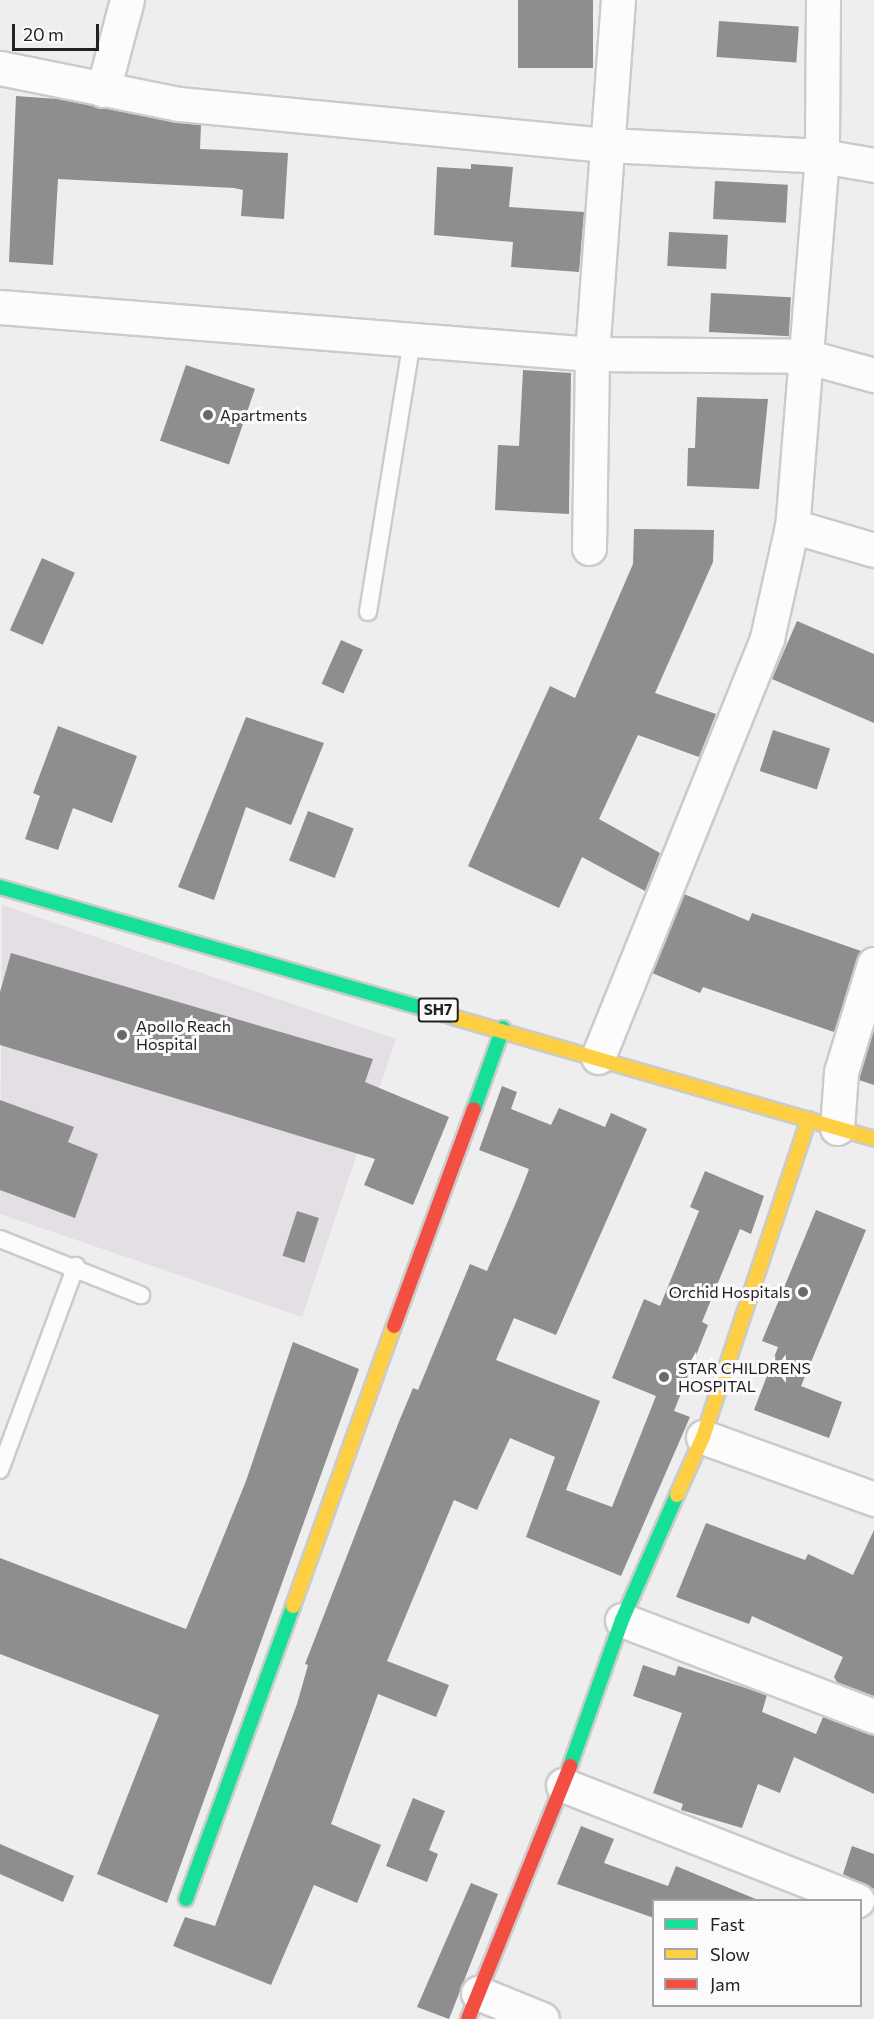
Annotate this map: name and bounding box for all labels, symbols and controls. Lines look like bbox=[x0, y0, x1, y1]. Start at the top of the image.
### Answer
scale bar bbox=[15, 12, 102, 50]
text: 20 m bbox=[23, 23, 64, 45]
place label: Apartments bbox=[220, 405, 307, 425]
marker: Apartments bbox=[201, 408, 215, 422]
road number: SH7 bbox=[417, 998, 459, 1022]
place label: Apollo Reach Hospital bbox=[136, 1016, 231, 1054]
marker: Apollo Reach Hospital bbox=[113, 1026, 131, 1044]
place label: Orchid Hospitals bbox=[669, 1282, 790, 1302]
marker: Orchid Hospitals bbox=[794, 1283, 812, 1301]
place label: STAR CHILDRENS HOSPITAL bbox=[678, 1358, 811, 1396]
marker: STAR CHILDRENS HOSPITAL bbox=[655, 1368, 673, 1386]
legend bbox=[652, 1899, 862, 2007]
text: Fast bbox=[710, 1913, 745, 1935]
text: Slow bbox=[710, 1943, 750, 1965]
text: Jam bbox=[710, 1973, 740, 1995]

